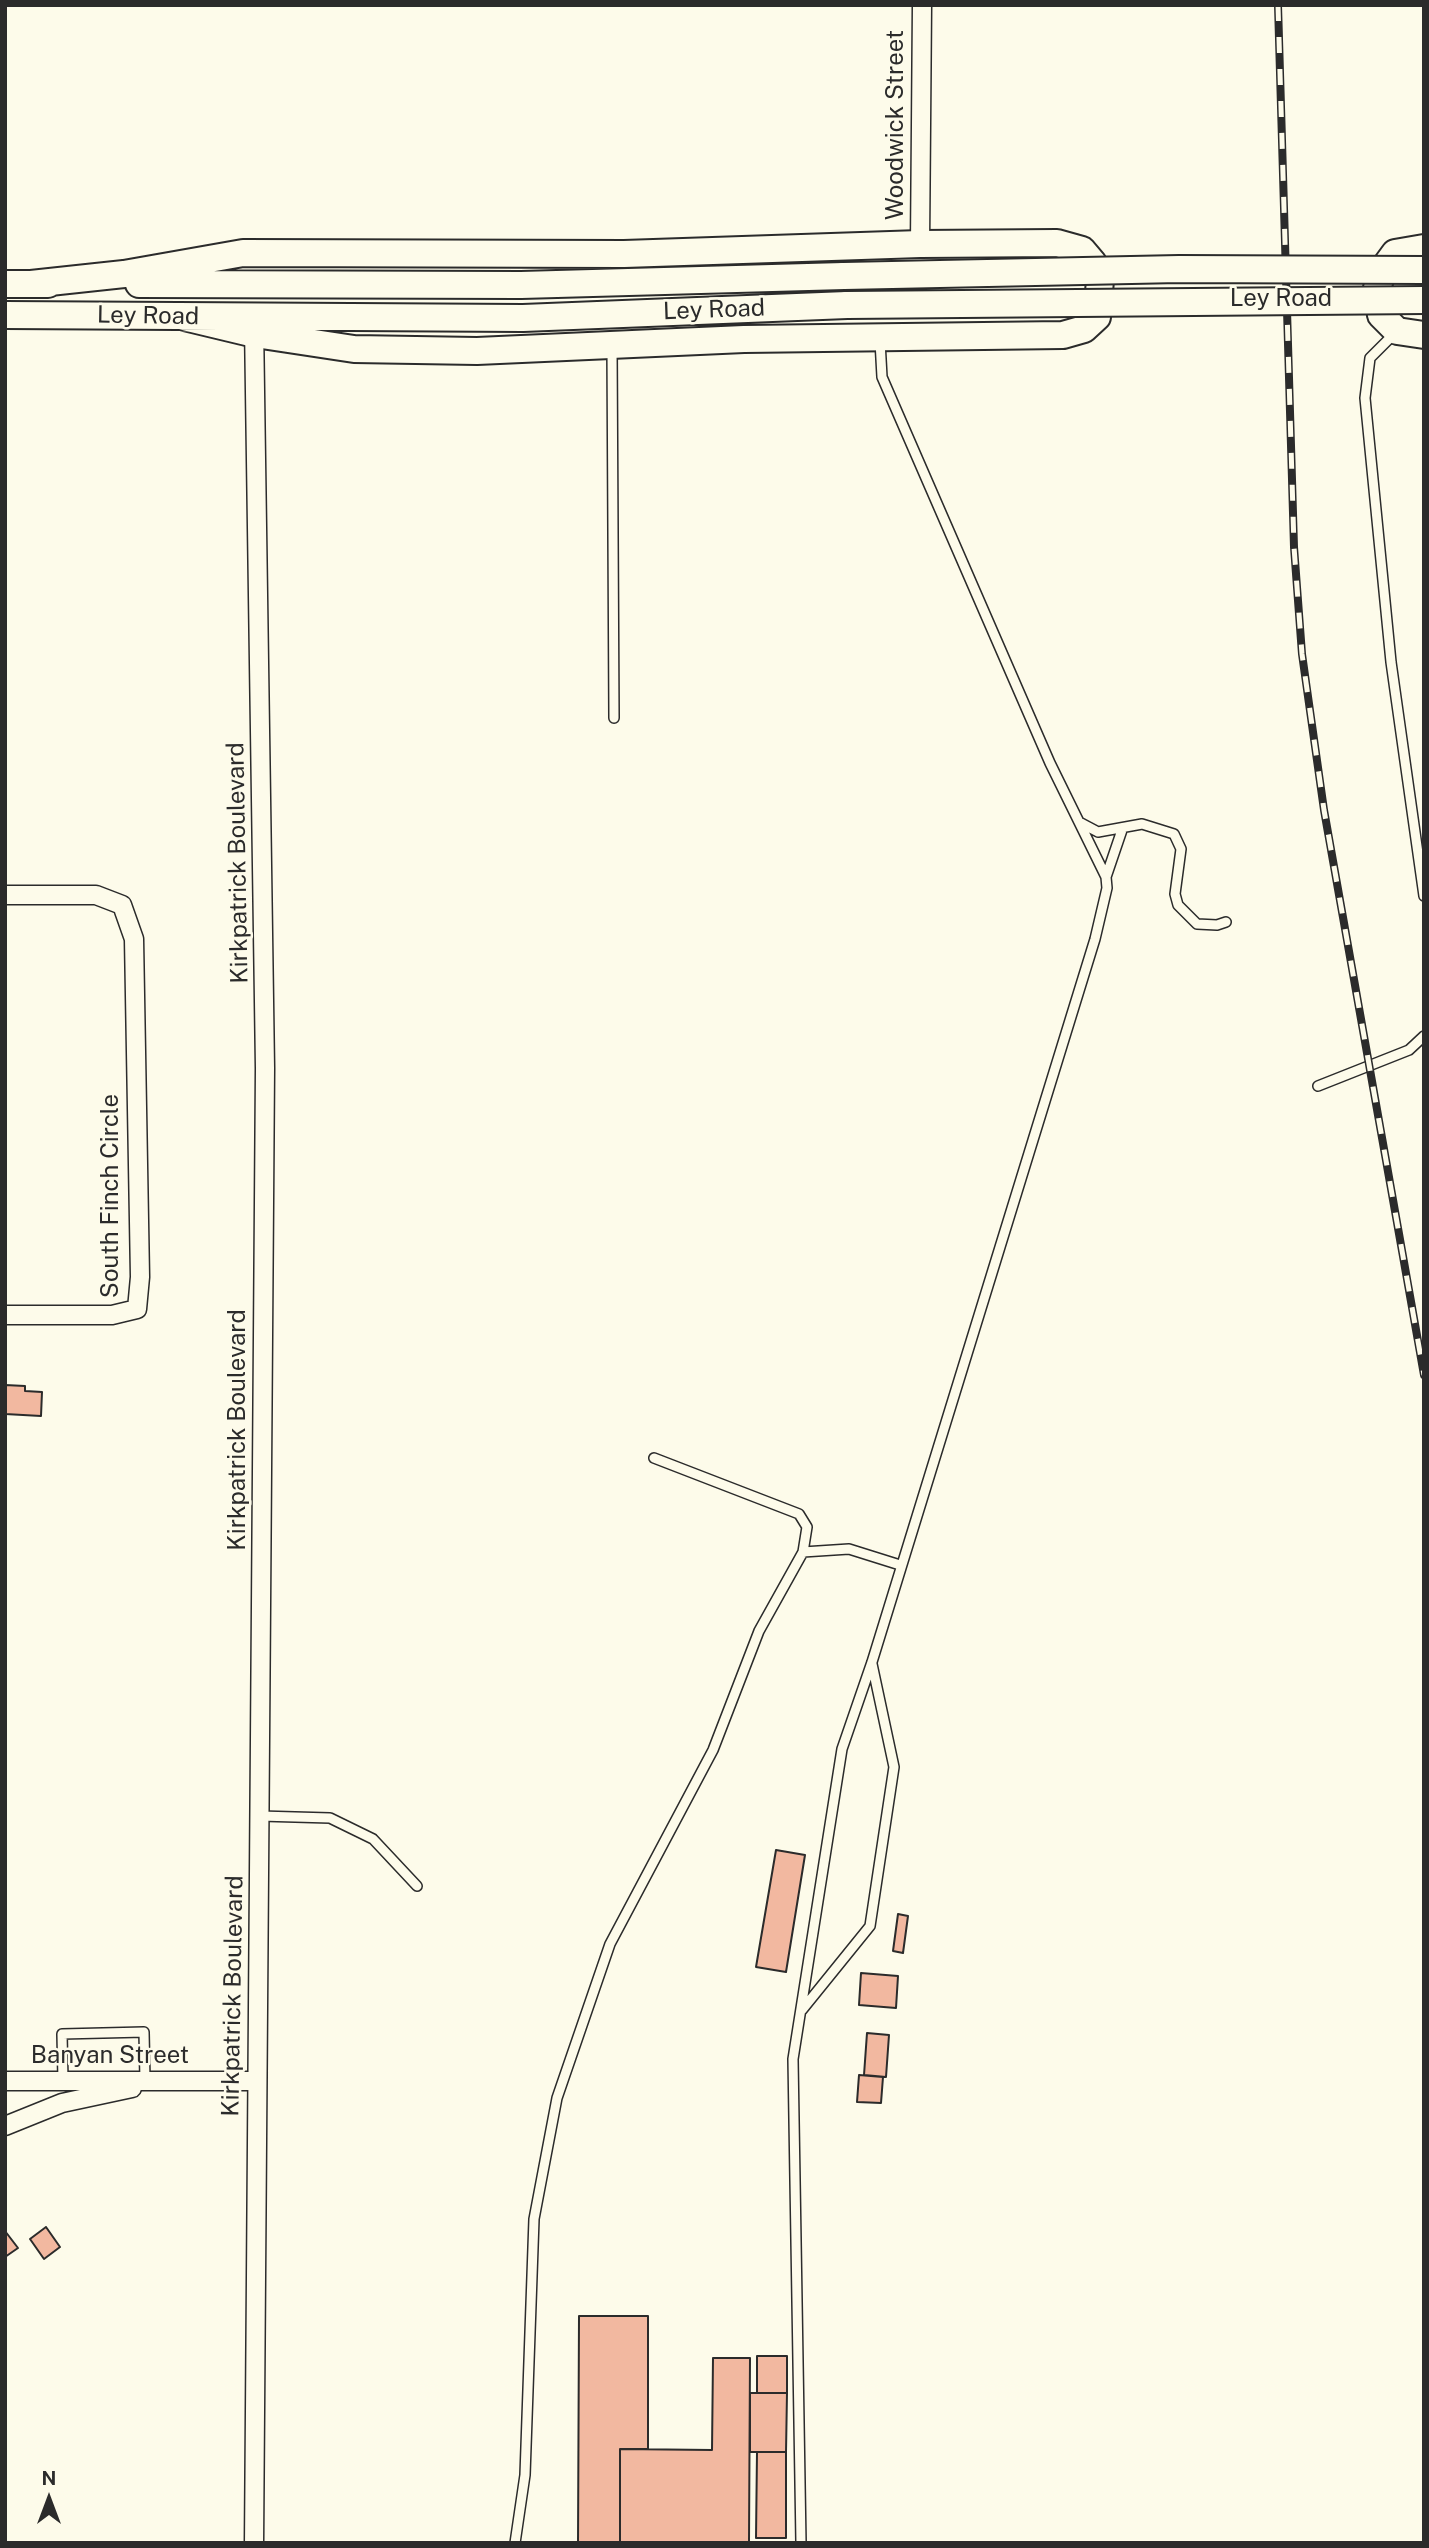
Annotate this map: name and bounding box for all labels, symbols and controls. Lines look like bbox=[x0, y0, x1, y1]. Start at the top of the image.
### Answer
street label: Woodwick Street bbox=[882, 30, 910, 220]
street label: Ley Road bbox=[1230, 285, 1332, 313]
street label: Ley Road bbox=[662, 294, 766, 326]
street label: Ley Road bbox=[97, 301, 199, 331]
street label: Kirkpatrick Boulevard bbox=[221, 742, 255, 984]
street label: South Finch Circle bbox=[97, 1094, 125, 1298]
street label: Kirkpatrick Boulevard bbox=[224, 1309, 252, 1551]
street label: Kirkpatrick Boulevard bbox=[216, 1875, 250, 2117]
street label: Banyan Street bbox=[31, 2042, 189, 2070]
north arrow bbox=[14, 2464, 84, 2534]
text: N bbox=[42, 2467, 56, 2489]

